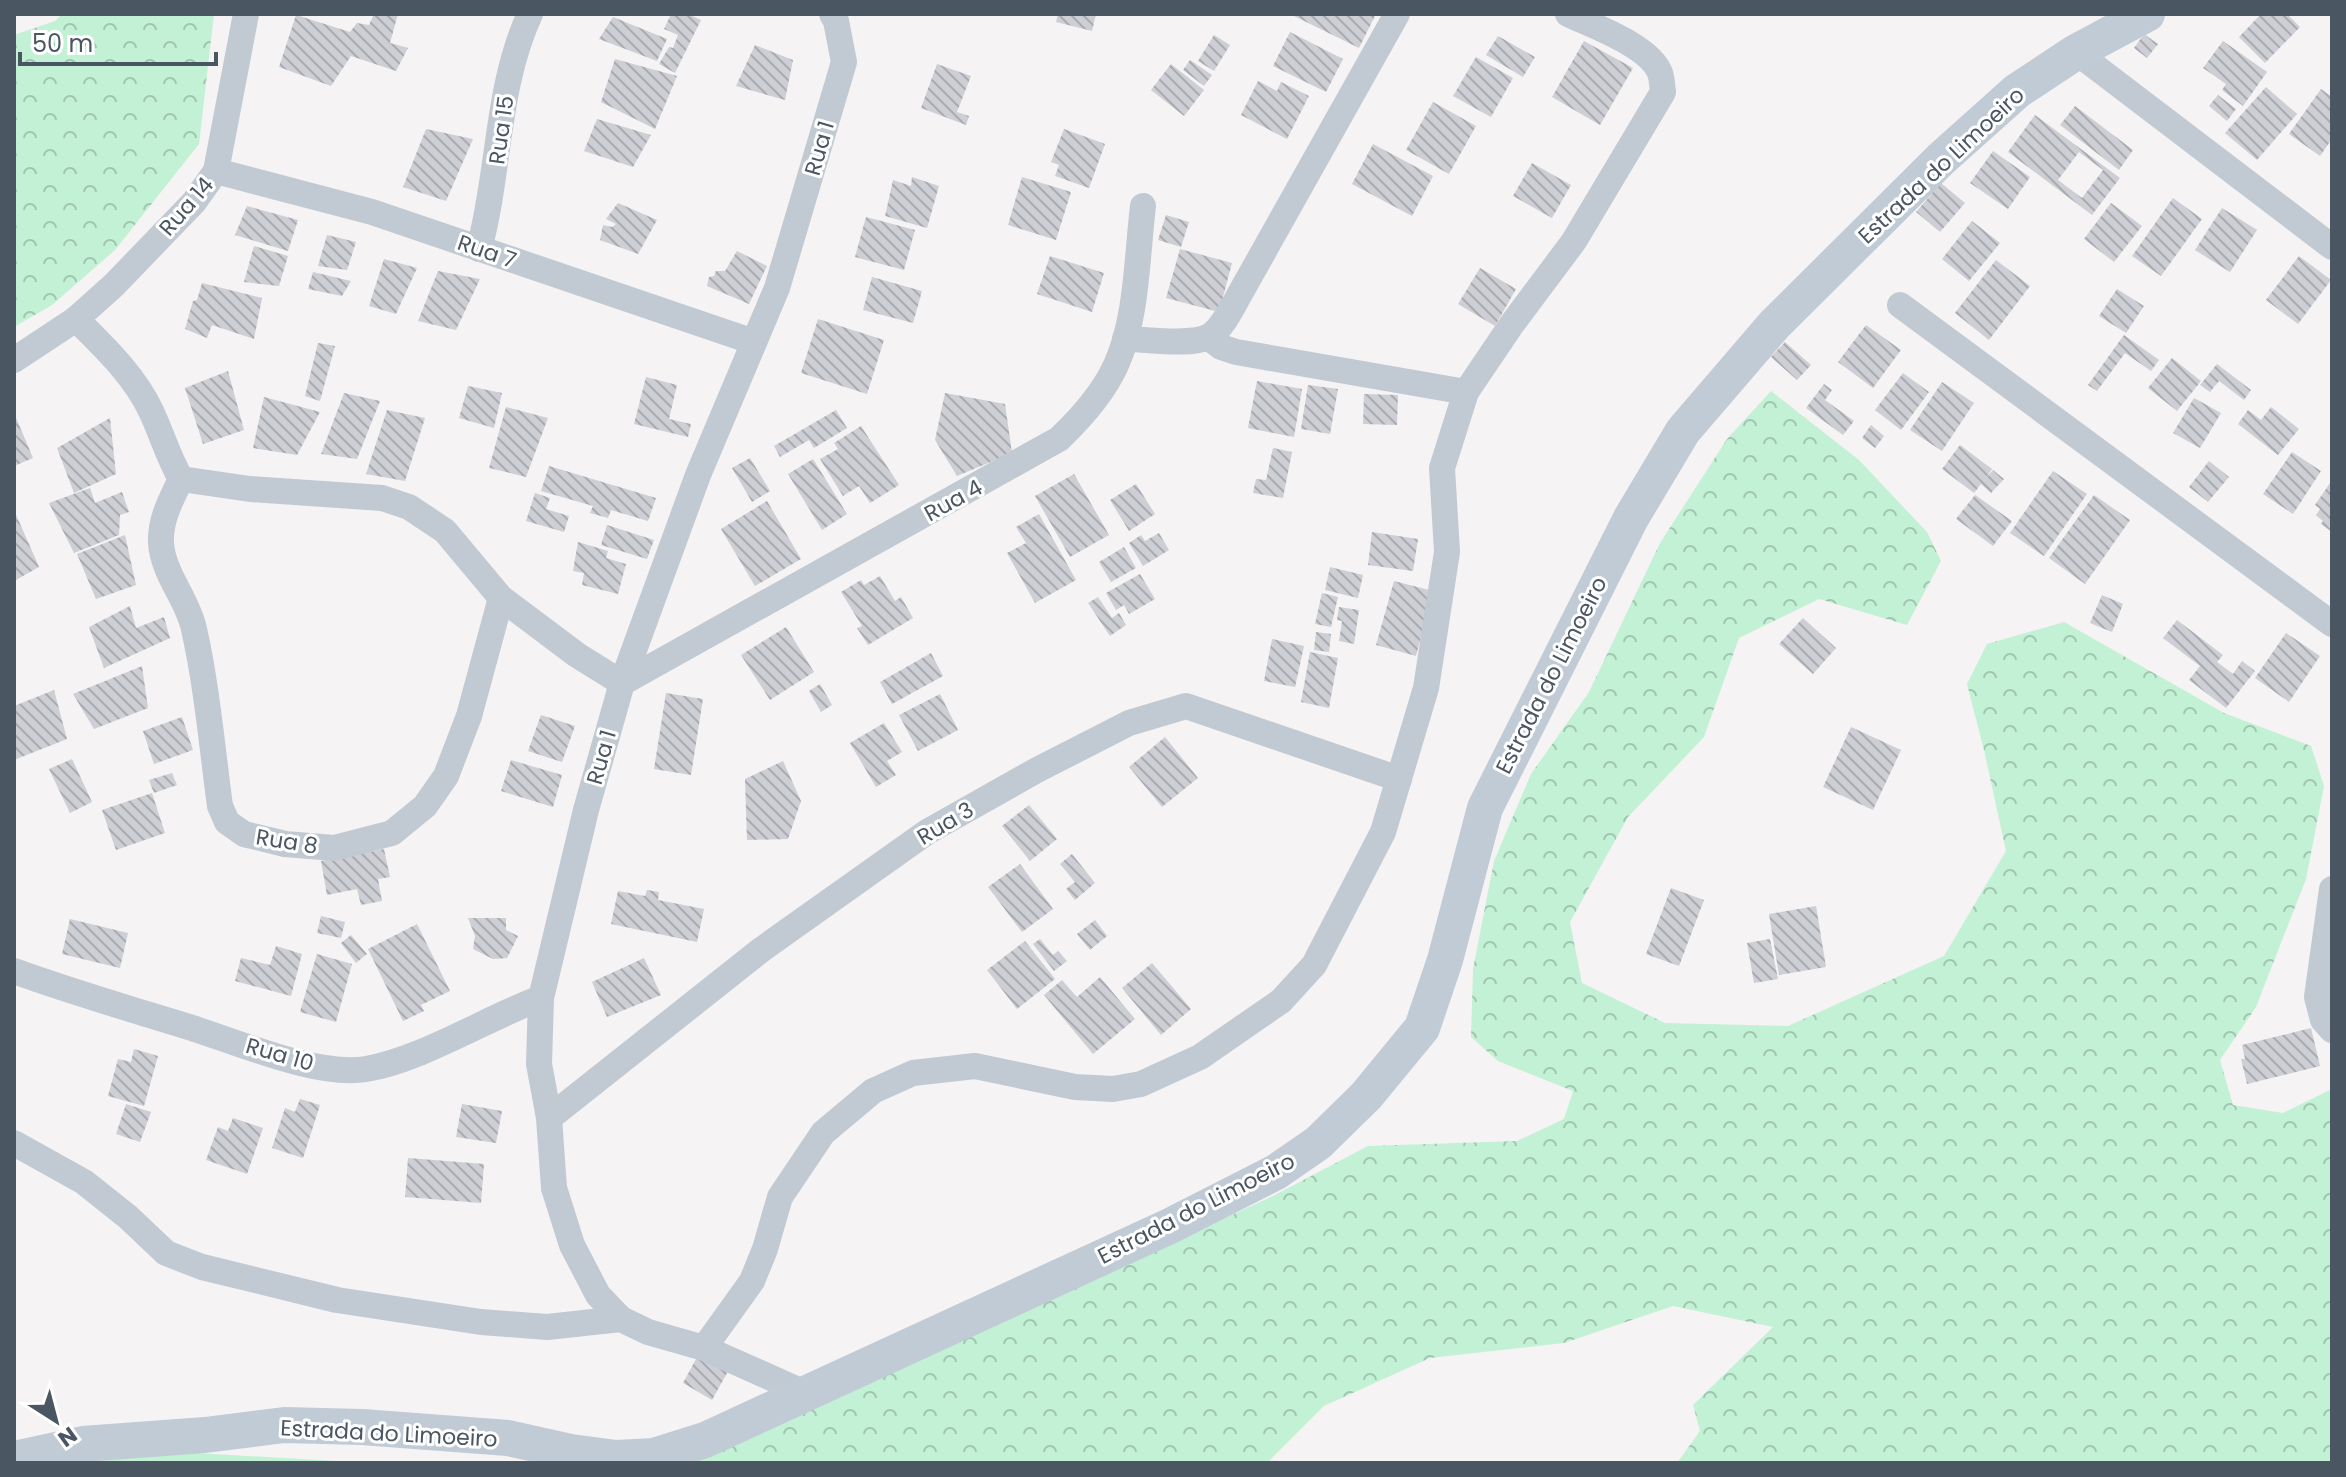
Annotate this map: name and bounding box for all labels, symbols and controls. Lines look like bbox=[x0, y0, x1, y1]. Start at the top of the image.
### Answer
scale bar bbox=[20, 16, 216, 66]
text: 50 m bbox=[32, 27, 93, 60]
street label: Estrada do Limoeiro bbox=[1851, 80, 2031, 251]
street label: Rua 15 bbox=[481, 94, 522, 166]
street label: Rua 1 bbox=[797, 117, 842, 179]
street label: Rua 14 bbox=[152, 170, 221, 243]
street label: Rua 7 bbox=[453, 227, 520, 276]
street label: Rua 4 bbox=[919, 472, 988, 529]
street label: Estrada do Limoeiro bbox=[1488, 571, 1615, 779]
street label: Rua 1 bbox=[579, 726, 624, 788]
street label: Rua 3 bbox=[911, 794, 979, 852]
street label: Rua 8 bbox=[254, 821, 320, 862]
street label: Rua 10 bbox=[242, 1030, 317, 1079]
street label: Estrada do Limoeiro bbox=[1092, 1145, 1300, 1272]
north arrow bbox=[16, 1381, 96, 1461]
street label: Estrada do Limoeiro bbox=[280, 1412, 498, 1455]
text: N bbox=[52, 1419, 83, 1454]

